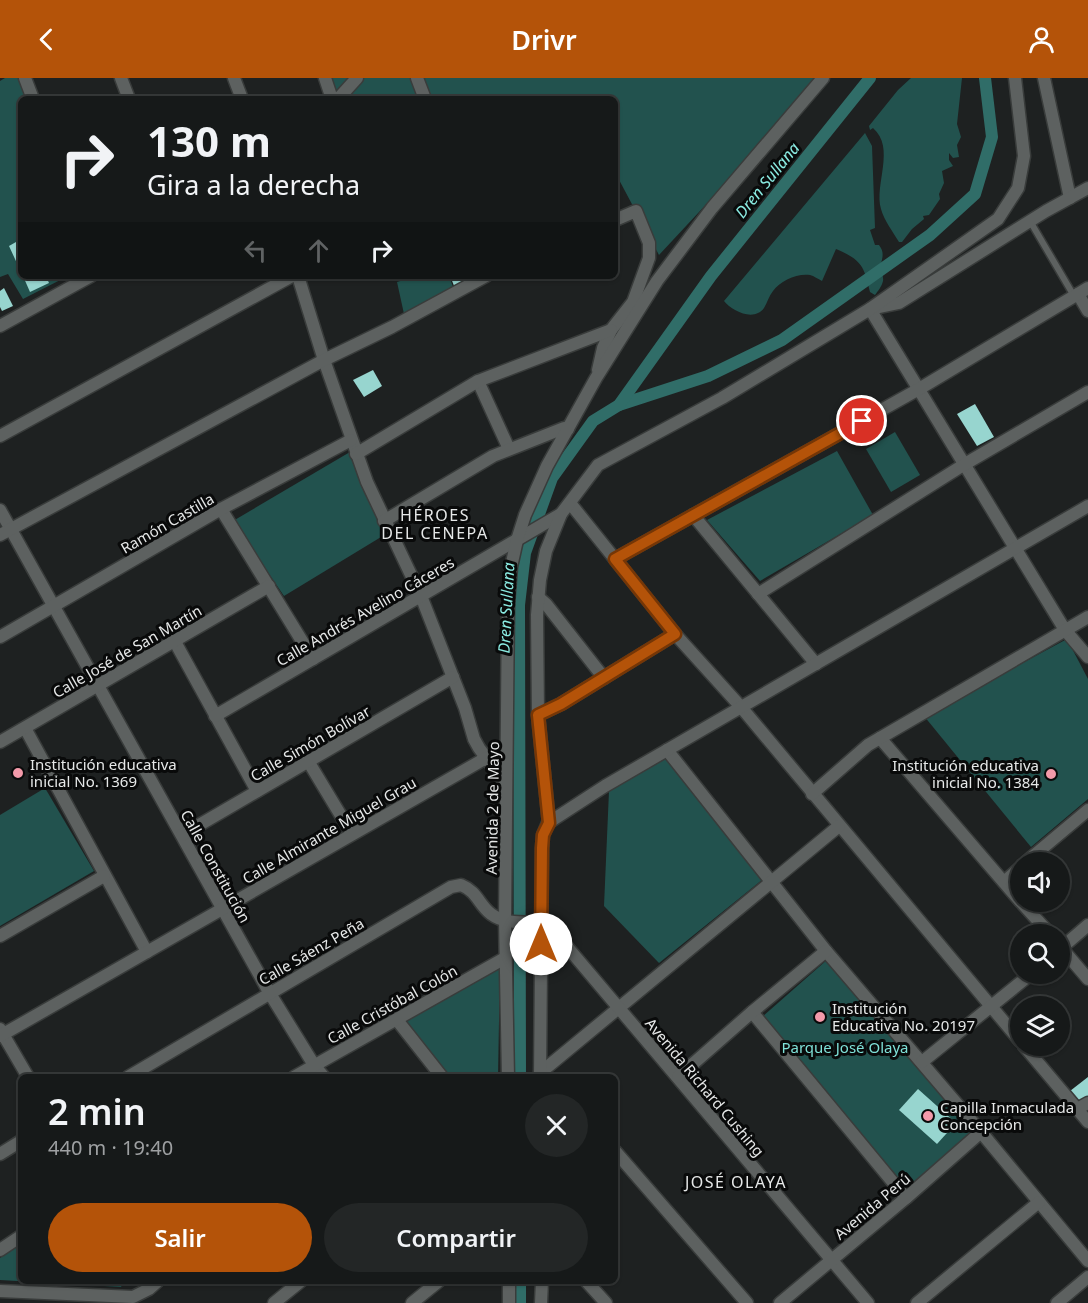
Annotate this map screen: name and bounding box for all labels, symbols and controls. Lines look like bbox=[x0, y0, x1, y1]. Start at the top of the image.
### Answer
text: Drivr bbox=[511, 21, 577, 58]
icon: back bbox=[30, 23, 63, 56]
icon: person bbox=[1025, 23, 1058, 56]
text: 130 m bbox=[147, 112, 271, 169]
icon: right bbox=[48, 120, 126, 198]
water label: Dren Sullana bbox=[730, 138, 804, 222]
text: Gira a la derecha bbox=[147, 166, 360, 203]
icon: left bbox=[239, 234, 272, 267]
icon: ahead bbox=[302, 234, 335, 267]
icon: right bbox=[365, 234, 398, 267]
pin bbox=[836, 395, 887, 446]
icon: arrive bbox=[845, 404, 878, 437]
street label: Ramón Castilla bbox=[117, 488, 217, 558]
district label: HÉROES DEL CENEPA bbox=[381, 504, 489, 544]
street label: Calle Andrés Avelino Cáceres bbox=[272, 552, 458, 670]
water label: Dren Sullana bbox=[493, 562, 519, 654]
street label: Calle José de San Martín bbox=[49, 600, 205, 702]
street label: Calle Simón Bolívar bbox=[246, 701, 374, 785]
street label: Avenida 2 de Mayo bbox=[481, 741, 503, 875]
place label: Institución educativa inicial No. 1369 bbox=[30, 754, 177, 791]
place label: Institución educativa inicial No. 1384 bbox=[892, 755, 1039, 792]
marker: Institución educativa inicial No. 1369 bbox=[11, 766, 25, 780]
marker: Institución educativa inicial No. 1384 bbox=[1044, 767, 1058, 781]
street label: Calle Almirante Miguel Grau bbox=[239, 772, 419, 888]
street label: Calle Constitución bbox=[177, 806, 255, 926]
map controls bbox=[1010, 852, 1070, 1056]
button: sound bbox=[1010, 852, 1070, 912]
position arrow bbox=[509, 912, 573, 976]
street label: Calle Sáenz Peña bbox=[255, 913, 367, 989]
button: search bbox=[1010, 924, 1070, 984]
street label: Calle Cristóbal Colón bbox=[324, 960, 460, 1048]
button: layers bbox=[1010, 996, 1070, 1056]
place label: Institución Educativa No. 20197 bbox=[832, 998, 975, 1035]
marker: Institución Educativa No. 20197 bbox=[813, 1010, 827, 1024]
street label: Avenida Richard Cushing bbox=[641, 1014, 769, 1160]
park label: Parque José Olaya bbox=[781, 1037, 909, 1057]
text: 2 min bbox=[48, 1087, 146, 1136]
button: close bbox=[525, 1094, 588, 1157]
place label: Capilla Inmaculada Concepción bbox=[940, 1097, 1074, 1134]
marker: Capilla Inmaculada Concepción bbox=[921, 1109, 935, 1123]
text: 440 m · 19:40 bbox=[48, 1134, 173, 1161]
street label: Avenida Perú bbox=[830, 1168, 914, 1244]
district label: JOSÉ OLAYA bbox=[683, 1171, 787, 1193]
button: Salir bbox=[48, 1203, 312, 1272]
button: Compartir bbox=[324, 1203, 588, 1272]

